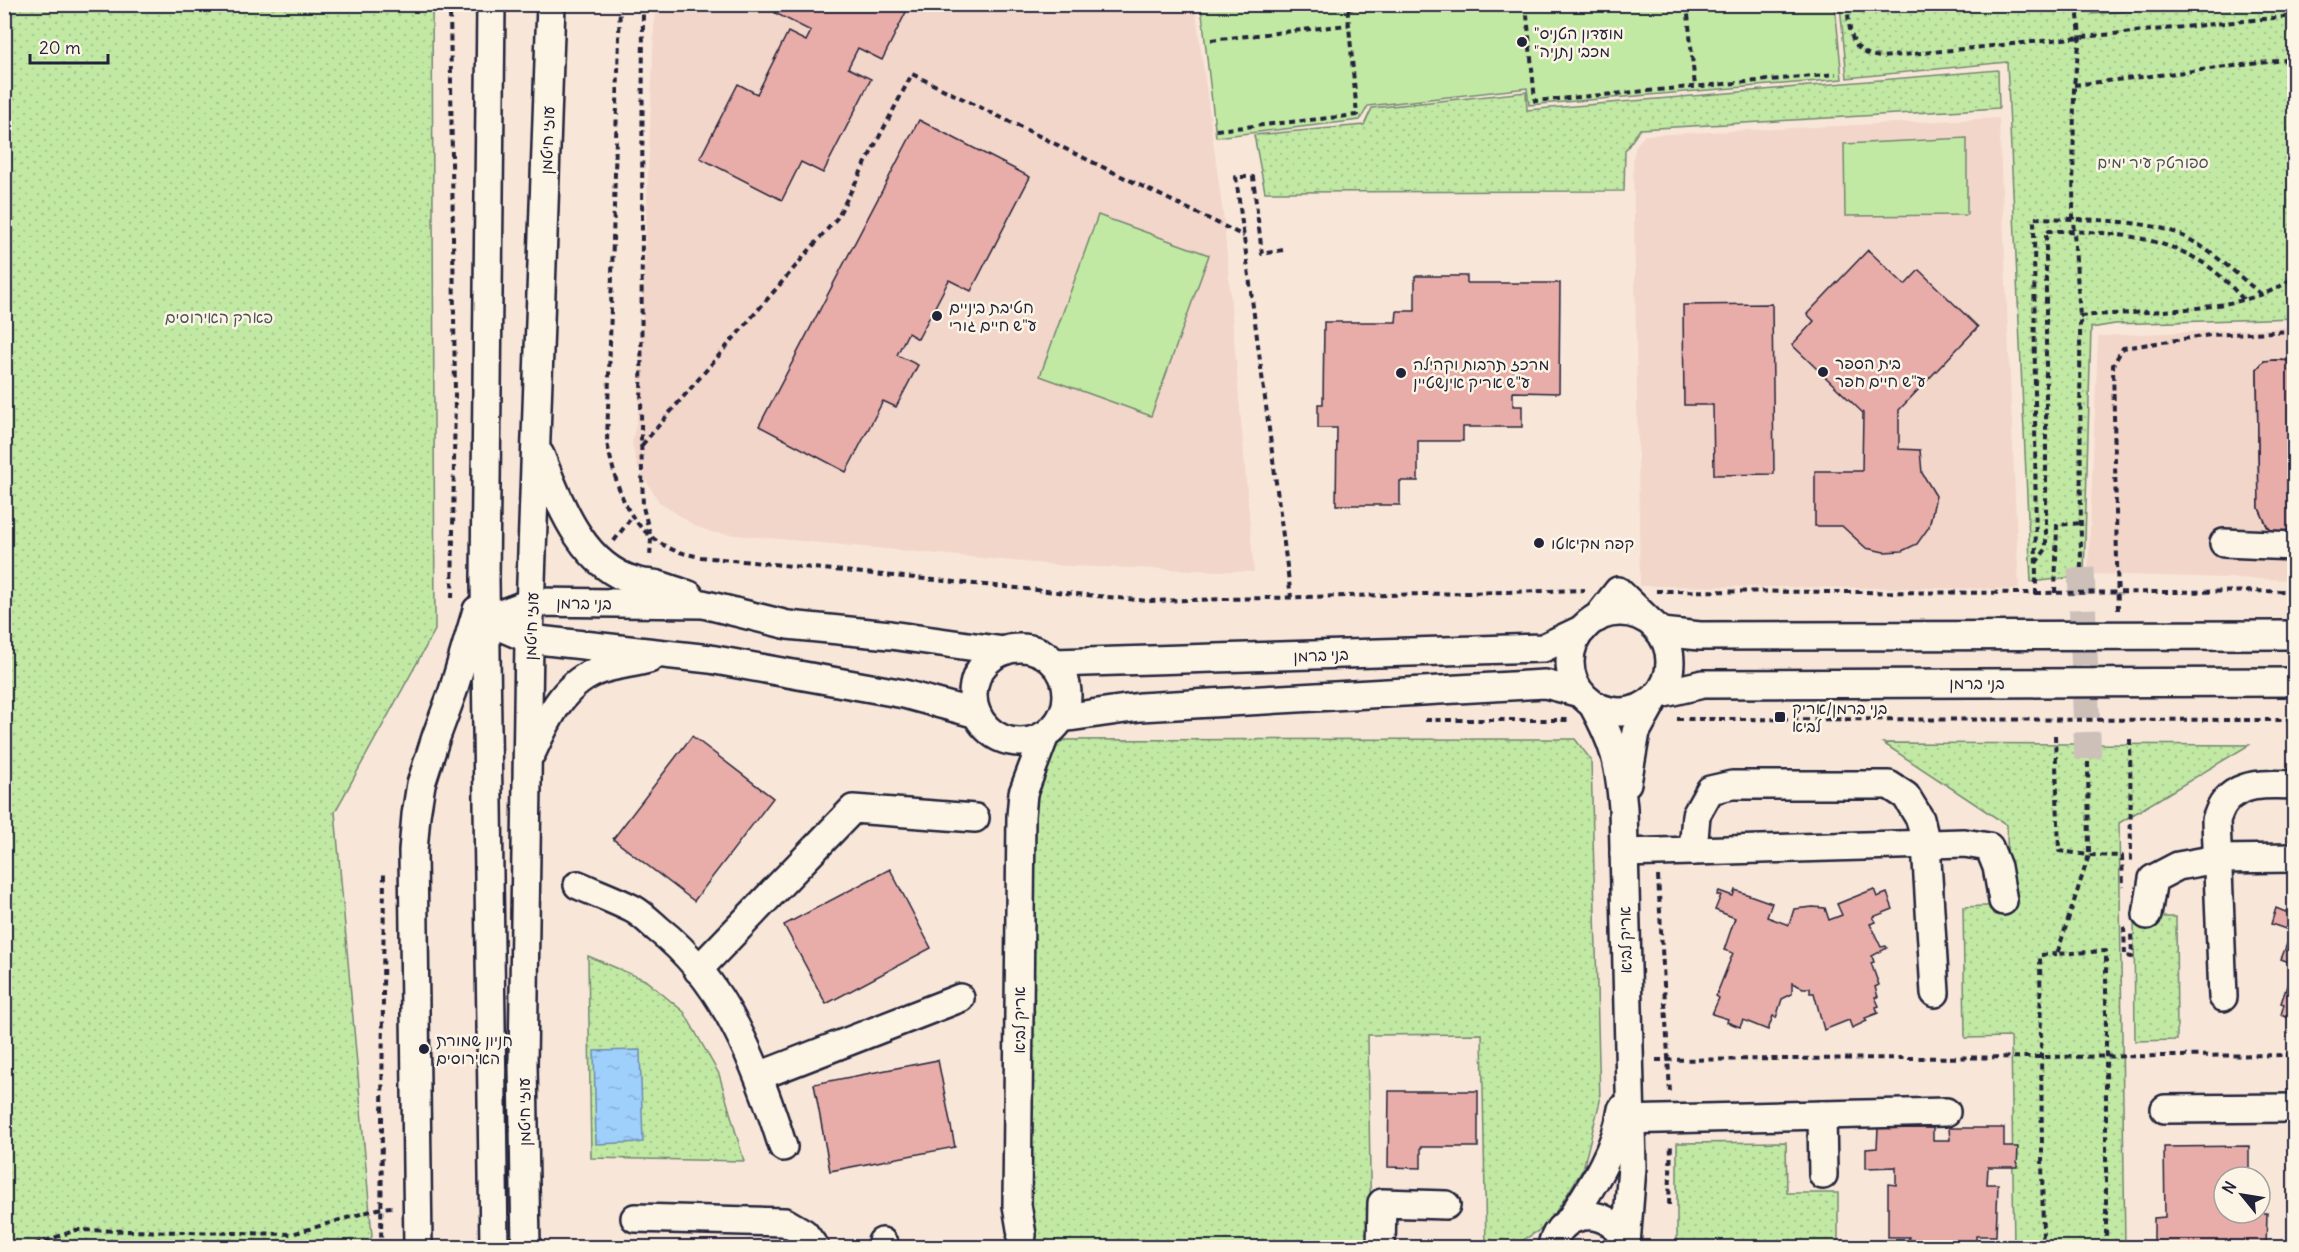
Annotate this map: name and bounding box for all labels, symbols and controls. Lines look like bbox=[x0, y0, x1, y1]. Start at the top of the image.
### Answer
place label: "מועדון הטניס "מכבי נתניה bbox=[1534, 23, 1624, 61]
scale bar bbox=[30, 27, 108, 65]
marker: "מועדון הטניס "מכבי נתניה bbox=[1515, 35, 1529, 49]
text: 20 m bbox=[39, 36, 81, 59]
street label: עוזי חיטמן bbox=[536, 105, 559, 175]
park label: ספורטק עיר ימים bbox=[2097, 152, 2209, 172]
place label: חטיבת ביניים ע"ש חיים גורי bbox=[949, 297, 1037, 335]
park label: פארק האירוסים bbox=[165, 307, 273, 327]
marker: חטיבת ביניים ע"ש חיים גורי bbox=[930, 309, 944, 323]
place label: בית הספר ע"ש חיים חפר bbox=[1835, 353, 1926, 391]
place label: מרכז תרבות וקהילה ע"ש אריק אינשטיין bbox=[1413, 354, 1550, 393]
marker: בית הספר ע"ש חיים חפר bbox=[1816, 365, 1830, 379]
marker: מרכז תרבות וקהילה ע"ש אריק אינשטיין bbox=[1394, 366, 1408, 380]
place label: קפה מקיאטו bbox=[1551, 533, 1634, 553]
marker: קפה מקיאטו bbox=[1532, 536, 1546, 550]
street label: עוזי חיטמן bbox=[520, 591, 543, 661]
street label: בני ברמן bbox=[556, 593, 612, 614]
street label: בני ברמן bbox=[1293, 644, 1349, 667]
street label: בני ברמן bbox=[1949, 673, 2005, 694]
place label: בני ברמן/אריק לביא bbox=[1792, 698, 1887, 736]
marker: בני ברמן/אריק לביא bbox=[1773, 710, 1787, 724]
street label: אריק לביא bbox=[1614, 906, 1637, 974]
street label: אריק לביא bbox=[1009, 986, 1030, 1054]
place label: חניון שמורת האירוסים bbox=[436, 1030, 513, 1068]
marker: חניון שמורת האירוסים bbox=[417, 1042, 431, 1056]
street label: עוזי חיטמן bbox=[513, 1078, 536, 1146]
north arrow bbox=[2212, 1165, 2272, 1225]
text: N bbox=[2218, 1178, 2240, 1197]

